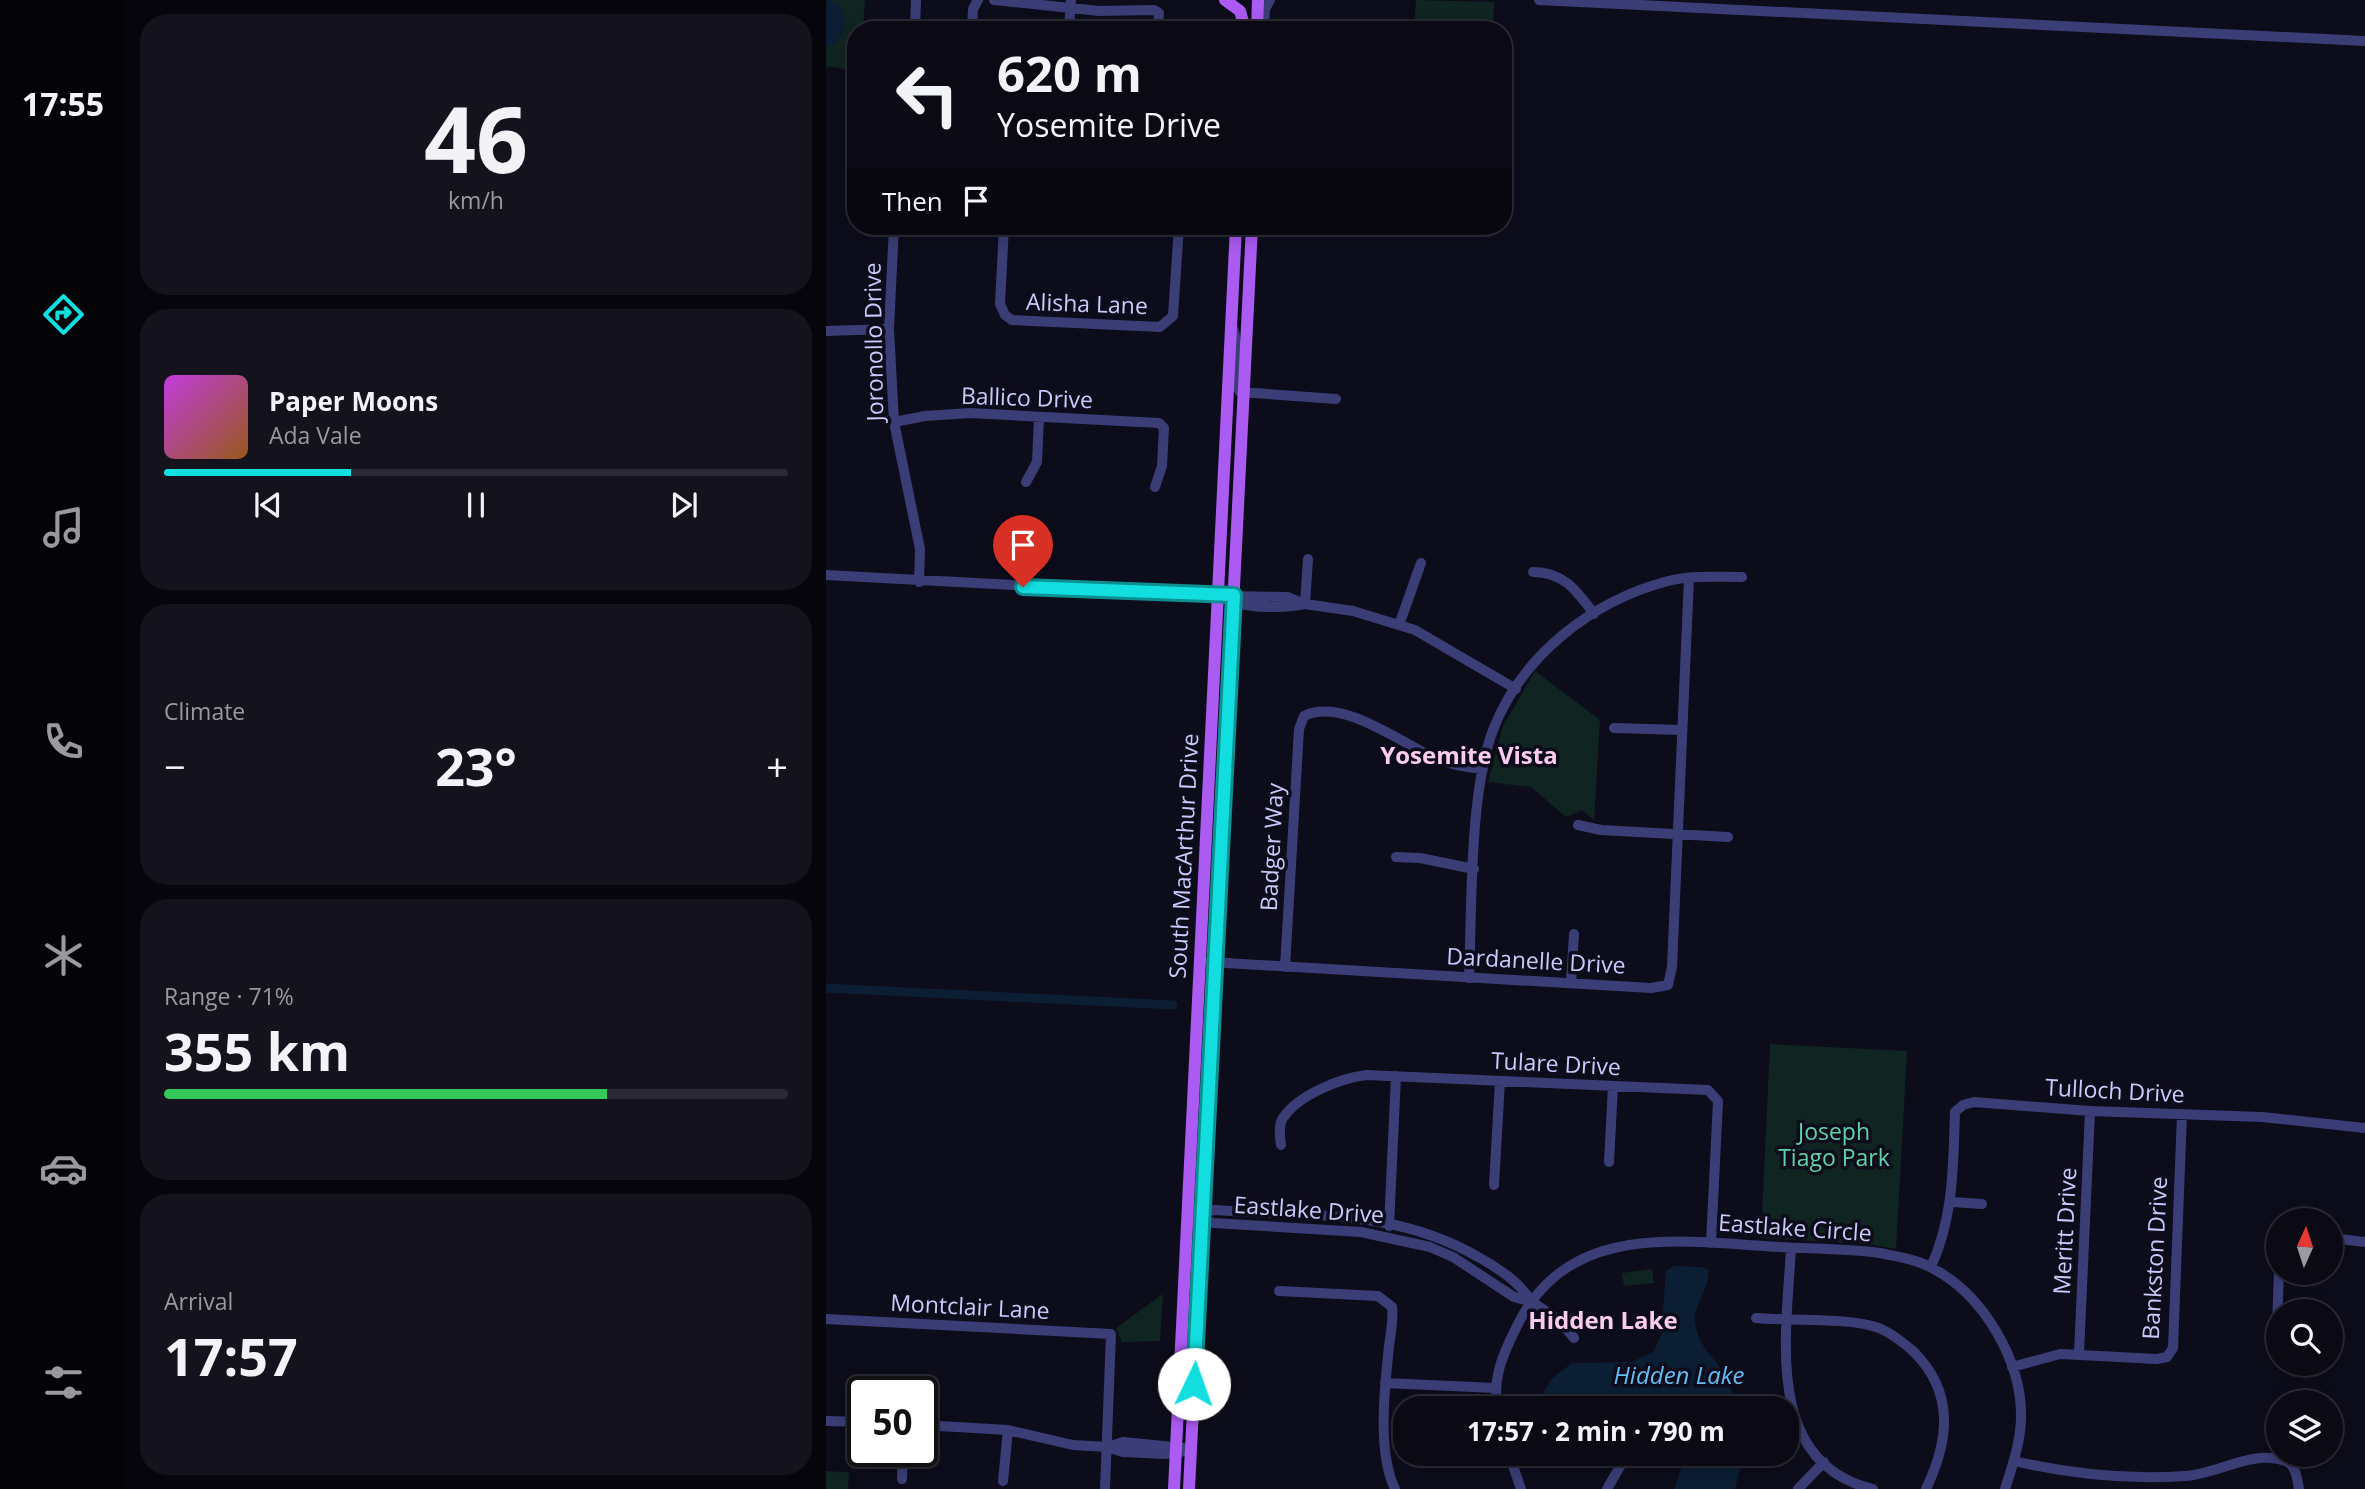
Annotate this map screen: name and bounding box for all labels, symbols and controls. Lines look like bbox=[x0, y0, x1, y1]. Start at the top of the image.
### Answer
text: 620 m bbox=[997, 40, 1142, 106]
icon: left bbox=[882, 49, 973, 140]
text: 46 bbox=[424, 76, 528, 200]
text: 17:55 bbox=[22, 82, 104, 125]
text: Yosemite Drive bbox=[997, 103, 1221, 146]
icon: arrive bbox=[957, 182, 995, 220]
text: Then bbox=[882, 183, 943, 219]
text: km/h bbox=[448, 184, 504, 216]
street label: Joronollo Drive bbox=[856, 262, 890, 424]
street label: Alisha Lane bbox=[1026, 285, 1148, 321]
icon: directions bbox=[39, 290, 88, 339]
street label: Ballico Drive bbox=[960, 379, 1094, 415]
text: Paper Moons bbox=[269, 383, 438, 419]
text: Ada Vale bbox=[269, 419, 362, 451]
icon: previous bbox=[249, 486, 287, 524]
icon: pause bbox=[457, 486, 495, 524]
icon: next bbox=[665, 486, 703, 524]
icon: music bbox=[39, 503, 88, 552]
pin bbox=[993, 515, 1053, 587]
icon: arrive bbox=[1004, 526, 1042, 564]
text: Climate bbox=[164, 695, 245, 727]
icon: phone bbox=[39, 717, 88, 766]
text: 23° bbox=[435, 730, 517, 801]
street label: South MacArthur Drive bbox=[1161, 733, 1205, 979]
district label: Yosemite Vista bbox=[1380, 738, 1558, 771]
text: − bbox=[164, 740, 186, 792]
text: + bbox=[766, 740, 788, 792]
street label: Badger Way bbox=[1252, 782, 1290, 912]
icon: climate bbox=[39, 931, 88, 980]
street label: Dardanelle Drive bbox=[1446, 939, 1626, 981]
text: Range · 71% bbox=[164, 980, 294, 1012]
text: 355 km bbox=[164, 1015, 350, 1086]
street label: Tulare Drive bbox=[1490, 1044, 1622, 1082]
street label: Tulloch Drive bbox=[2044, 1070, 2186, 1110]
park label: Joseph Tiago Park bbox=[1778, 1115, 1890, 1173]
icon: car bbox=[39, 1144, 88, 1193]
street label: Meritt Drive bbox=[2045, 1167, 2083, 1295]
street label: Bankston Drive bbox=[2134, 1176, 2174, 1340]
street label: Eastlake Drive bbox=[1233, 1188, 1385, 1230]
street label: Eastlake Circle bbox=[1717, 1206, 1873, 1248]
north arrow bbox=[2266, 1208, 2343, 1284]
map controls bbox=[2266, 1208, 2343, 1467]
text: Arrival bbox=[164, 1285, 233, 1317]
street label: Montclair Lane bbox=[890, 1286, 1050, 1326]
button: search bbox=[2266, 1299, 2343, 1376]
district label: Hidden Lake bbox=[1528, 1303, 1678, 1336]
text: 17:57 bbox=[164, 1320, 298, 1391]
position arrow bbox=[1157, 1347, 1231, 1421]
icon: filters bbox=[39, 1358, 88, 1407]
water label: Hidden Lake bbox=[1614, 1358, 1744, 1391]
speed limit sign: 50 bbox=[847, 1376, 938, 1467]
button: layers bbox=[2266, 1390, 2343, 1467]
text: 17:57 · 2 min · 790 m bbox=[1467, 1413, 1725, 1449]

